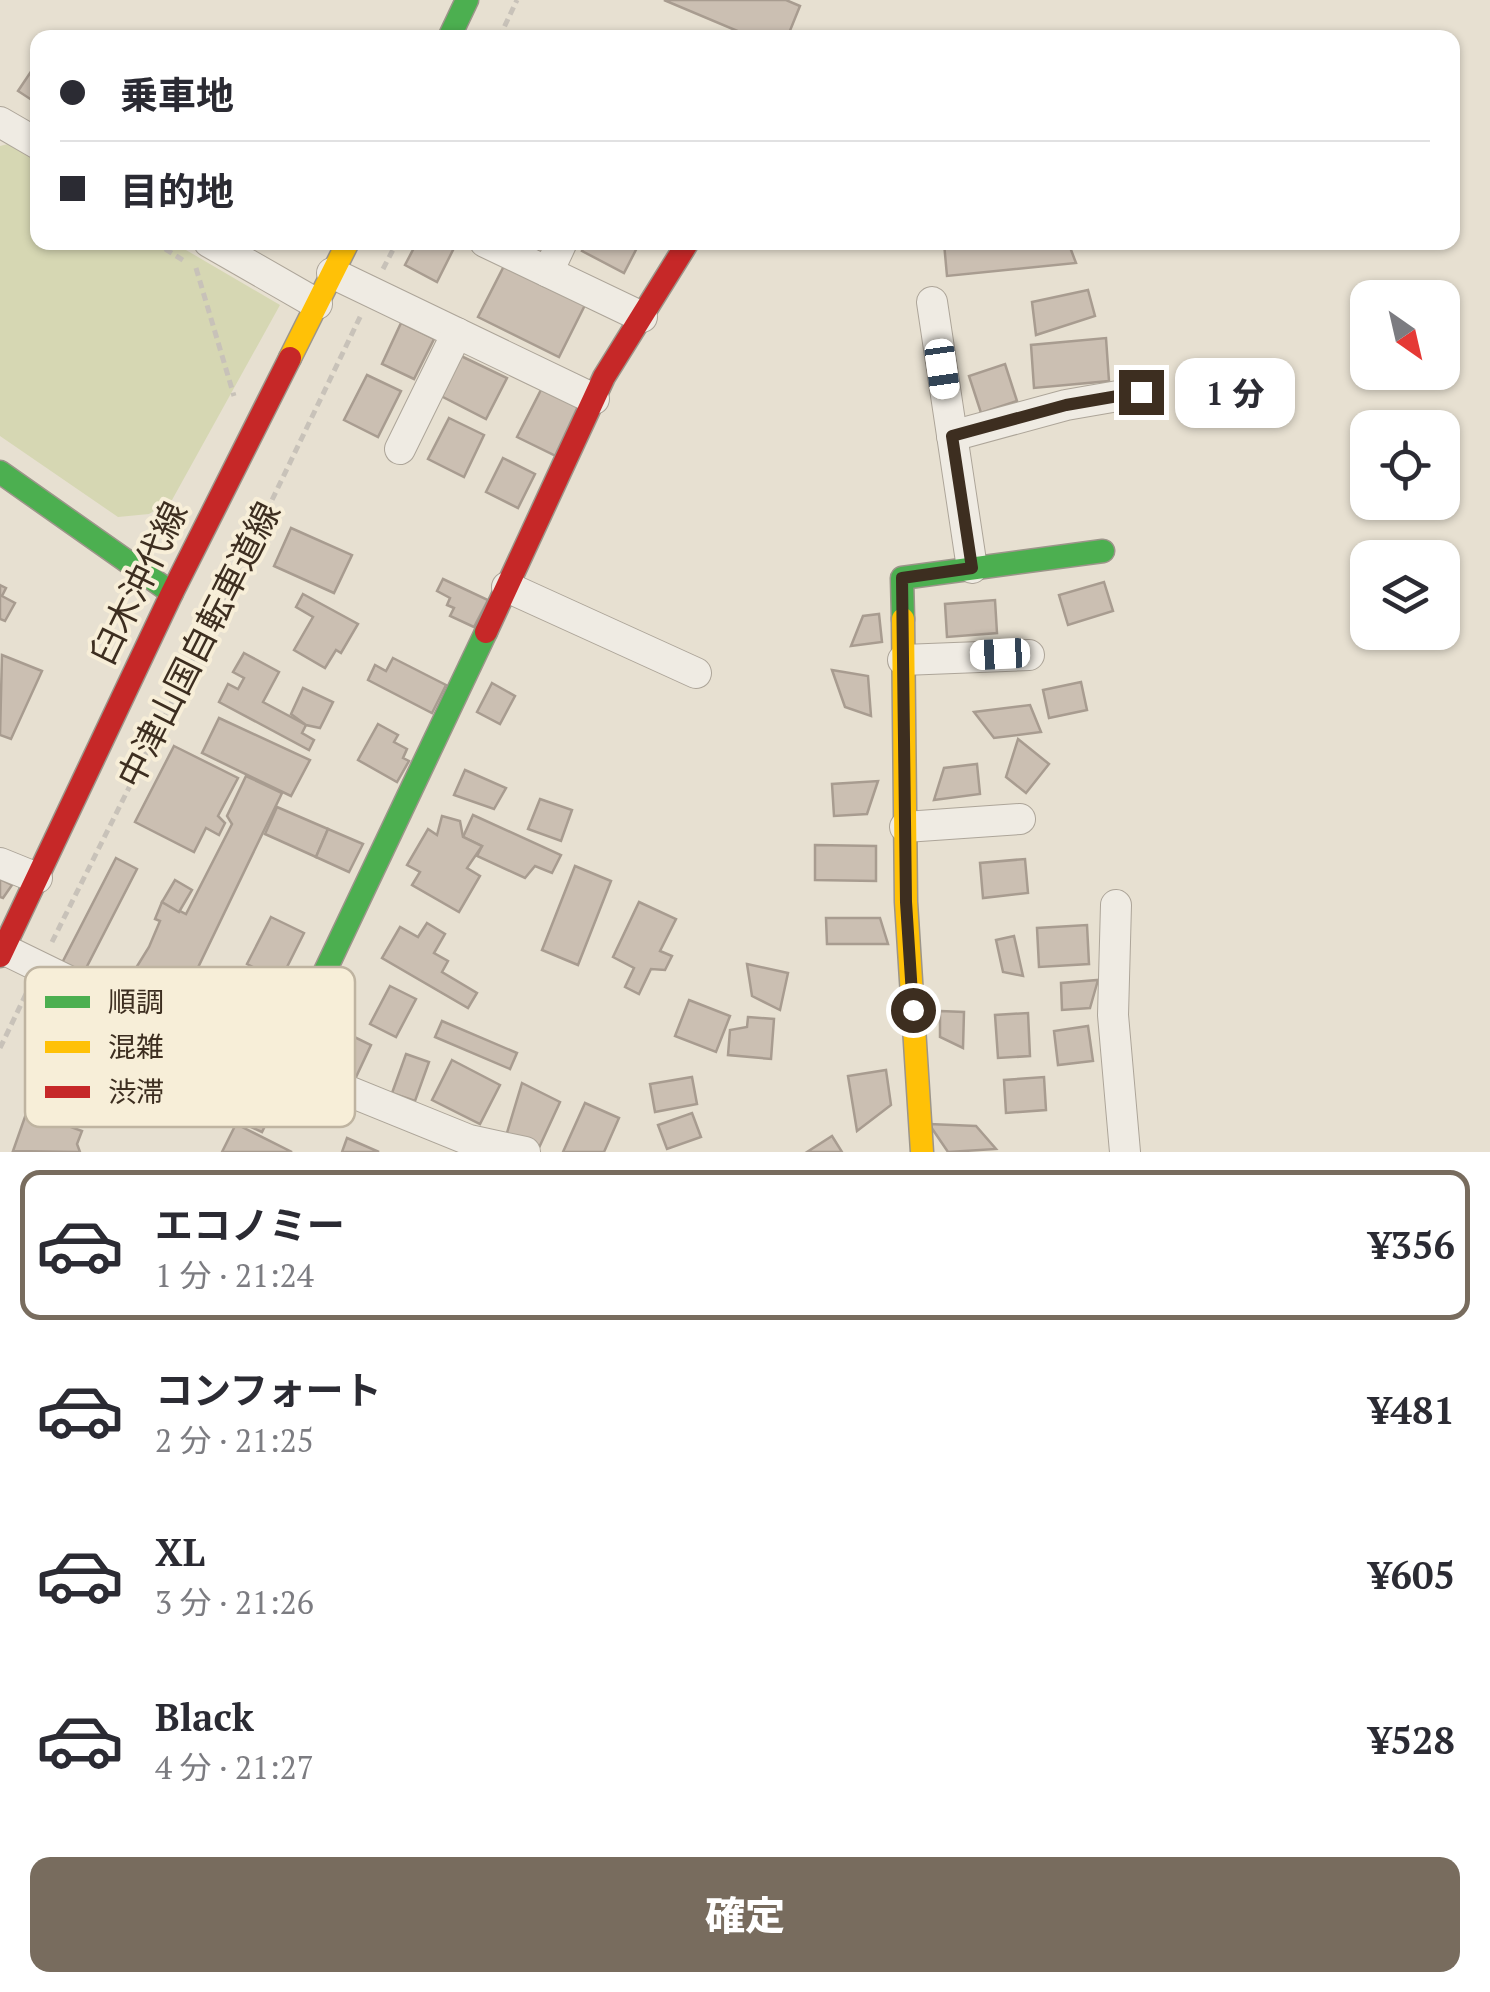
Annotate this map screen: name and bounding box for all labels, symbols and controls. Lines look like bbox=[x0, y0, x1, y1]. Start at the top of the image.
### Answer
text: 乗車地 bbox=[120, 70, 234, 120]
text: 目的地 bbox=[120, 166, 234, 216]
north arrow bbox=[1350, 280, 1460, 390]
map controls bbox=[1350, 280, 1460, 650]
car bbox=[923, 337, 961, 401]
callout: 1 分 bbox=[1176, 357, 1296, 427]
route end bbox=[1119, 370, 1164, 415]
text: 1 分 bbox=[1206, 372, 1264, 414]
button: locate bbox=[1350, 410, 1460, 520]
street label: 臼木沖代線 bbox=[79, 494, 197, 671]
street label: 中津山国自転車道線 bbox=[106, 494, 290, 795]
button: layers bbox=[1350, 540, 1460, 650]
car bbox=[969, 637, 1031, 671]
legend bbox=[25, 967, 355, 1127]
text: 順調 bbox=[108, 983, 164, 1020]
route start bbox=[891, 988, 936, 1033]
text: 混雑 bbox=[108, 1028, 164, 1065]
text: 渋滞 bbox=[108, 1073, 164, 1110]
icon: car bbox=[35, 1200, 125, 1290]
text: エコノミー bbox=[155, 1200, 345, 1250]
text: ¥356 bbox=[1369, 1220, 1455, 1270]
text: 1 分 · 21:24 bbox=[155, 1254, 314, 1296]
icon: car bbox=[35, 1365, 125, 1455]
text: コンフォート bbox=[155, 1365, 382, 1415]
text: ¥481 bbox=[1369, 1385, 1455, 1435]
text: 2 分 · 21:25 bbox=[155, 1419, 314, 1461]
text: XL bbox=[155, 1527, 205, 1577]
icon: car bbox=[35, 1530, 125, 1620]
text: ¥605 bbox=[1369, 1550, 1455, 1600]
text: 3 分 · 21:26 bbox=[155, 1581, 314, 1623]
text: Black bbox=[155, 1692, 254, 1742]
icon: car bbox=[35, 1695, 125, 1785]
text: ¥528 bbox=[1369, 1715, 1455, 1765]
text: 4 分 · 21:27 bbox=[155, 1746, 314, 1788]
button: 確定 bbox=[30, 1857, 1460, 1972]

